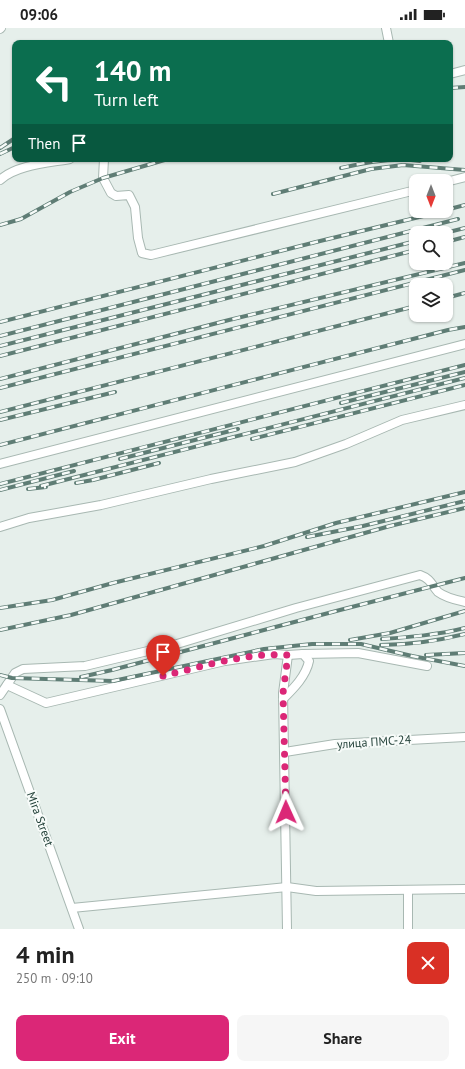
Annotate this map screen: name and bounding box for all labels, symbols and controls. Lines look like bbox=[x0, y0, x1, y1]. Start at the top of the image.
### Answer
text: 09:06 bbox=[20, 5, 58, 24]
text: 140 m bbox=[94, 52, 171, 89]
icon: left bbox=[28, 56, 80, 108]
text: Turn left bbox=[94, 88, 159, 111]
icon: arrive bbox=[68, 132, 90, 154]
text: Then bbox=[28, 134, 60, 153]
north arrow bbox=[409, 174, 453, 218]
map controls bbox=[409, 174, 453, 322]
button: search bbox=[409, 226, 453, 270]
button: layers bbox=[409, 278, 453, 322]
pin bbox=[146, 635, 180, 676]
icon: arrive bbox=[152, 641, 174, 663]
street label: улица ПМС-24 bbox=[336, 731, 412, 752]
street label: Mira Street bbox=[24, 790, 57, 848]
position arrow bbox=[265, 791, 307, 833]
text: 4 min bbox=[16, 939, 75, 970]
button: close bbox=[407, 942, 449, 984]
text: 250 m · 09:10 bbox=[16, 970, 93, 987]
button: Exit bbox=[16, 1015, 229, 1061]
button: Share bbox=[237, 1015, 449, 1061]

